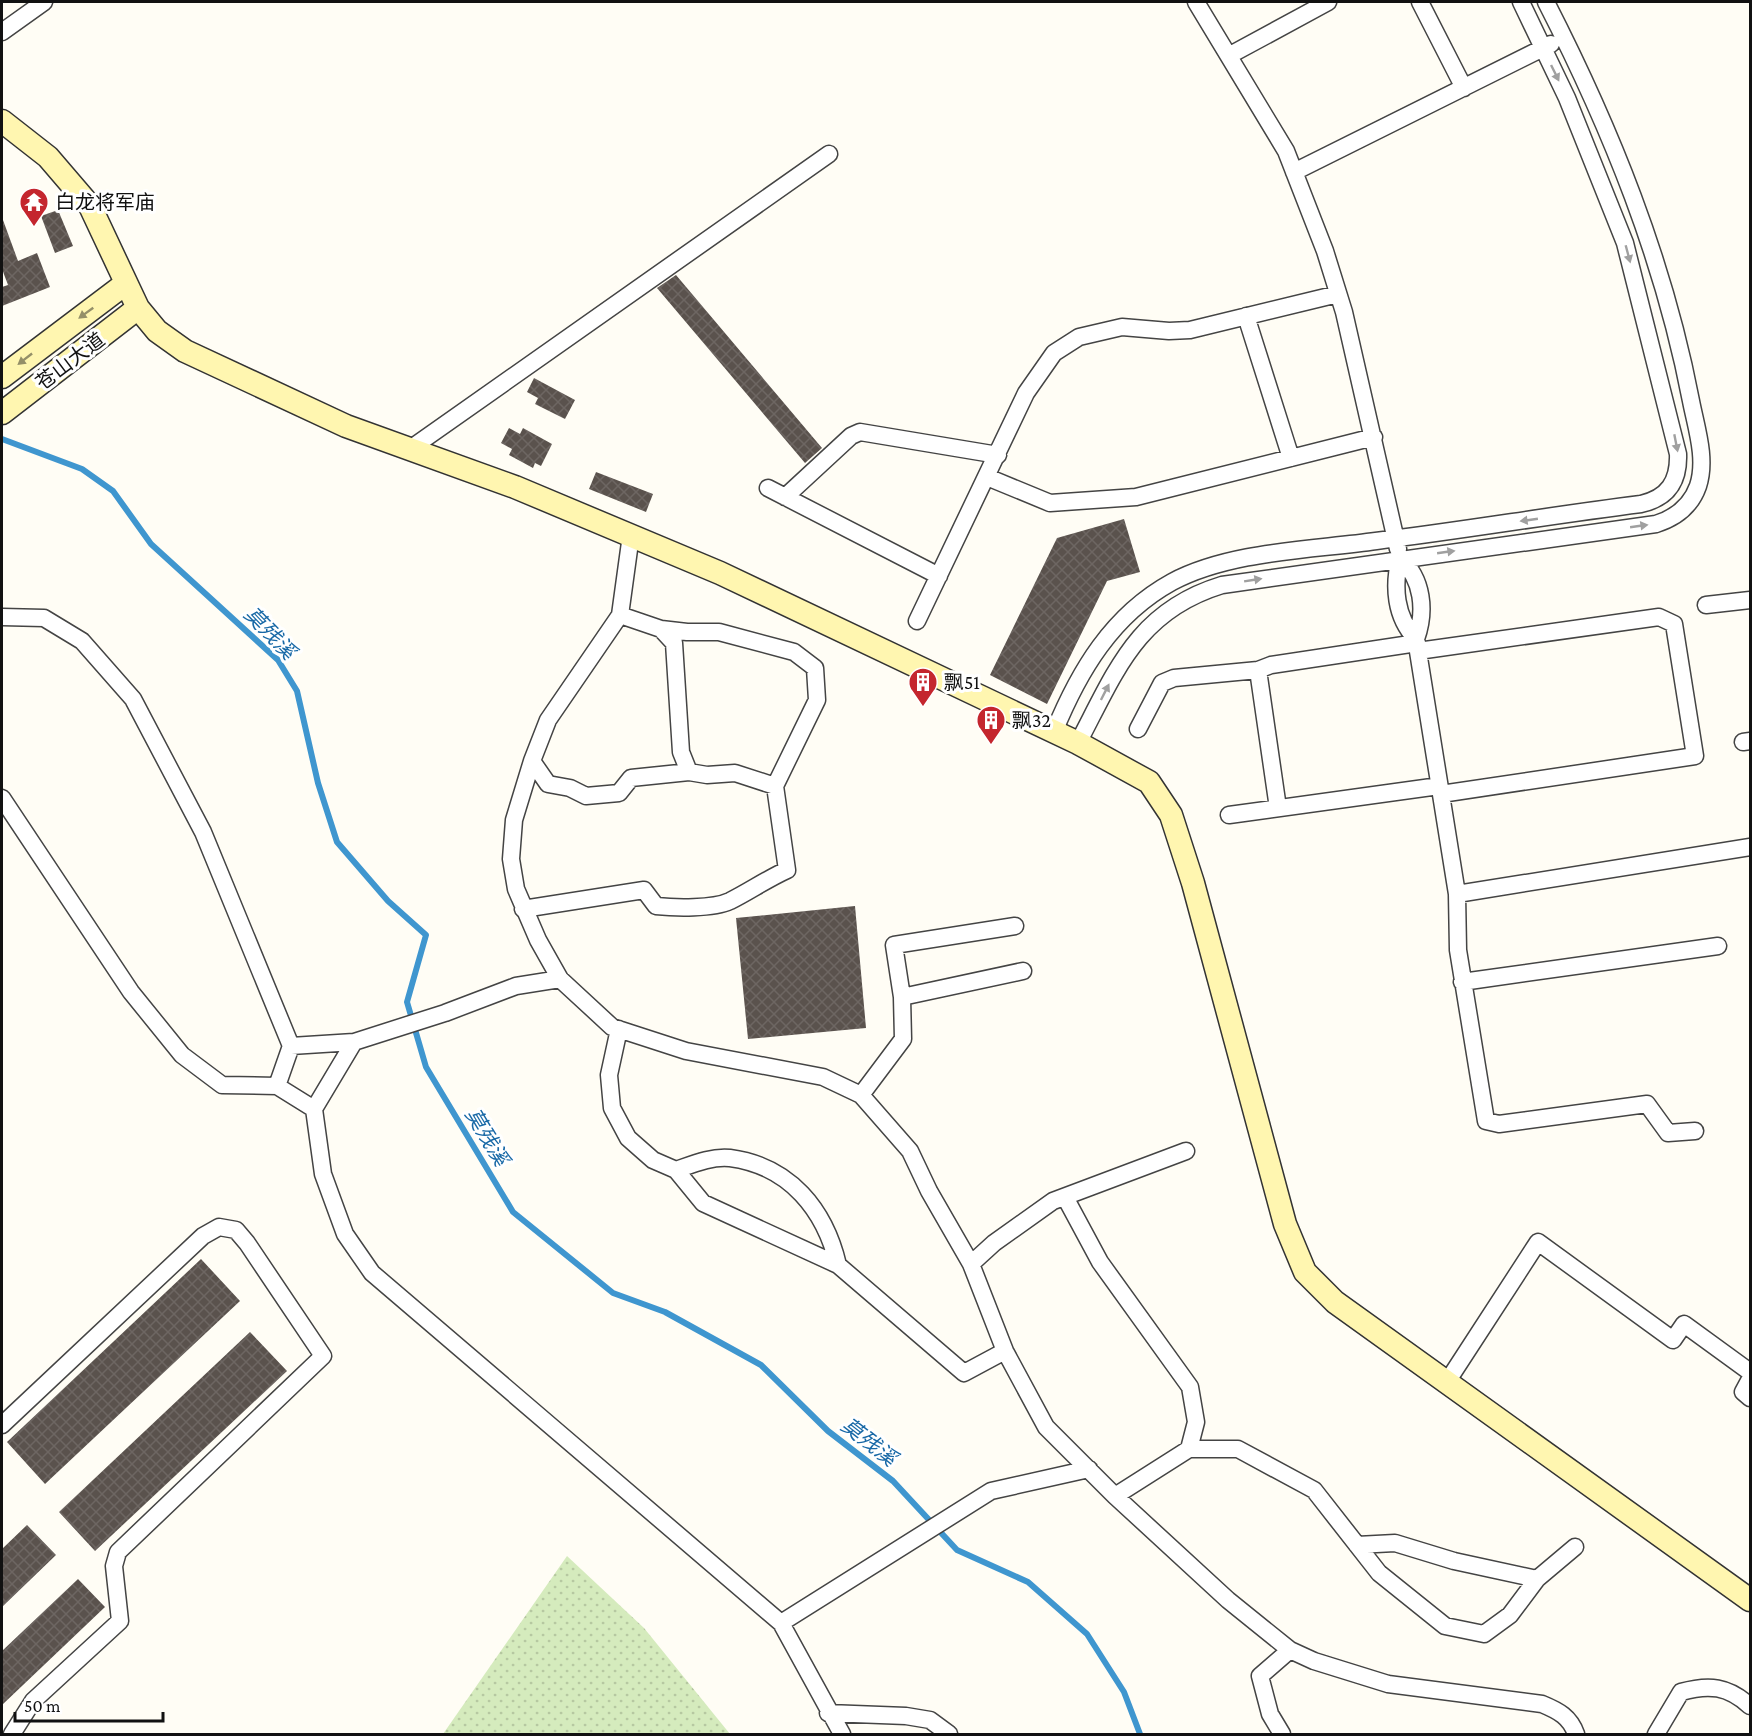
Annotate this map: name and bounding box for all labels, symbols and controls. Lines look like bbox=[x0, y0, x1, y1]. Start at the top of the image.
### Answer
one-way arrow bbox=[1551, 65, 1560, 82]
temple icon: 白龙将军庙 bbox=[18, 186, 50, 228]
place label: 白龙将军庙 bbox=[55, 191, 155, 213]
one-way arrow bbox=[1623, 245, 1633, 263]
one-way arrow bbox=[79, 306, 94, 318]
street label: 苍山大道 bbox=[31, 328, 109, 394]
one-way arrow bbox=[17, 352, 32, 364]
one-way arrow bbox=[1672, 434, 1681, 453]
one-way arrow bbox=[1519, 515, 1538, 524]
one-way arrow bbox=[1630, 521, 1649, 531]
one-way arrow bbox=[1436, 547, 1455, 557]
one-way arrow bbox=[1243, 576, 1262, 585]
water label: 莫残溪 bbox=[239, 602, 302, 665]
building icon: 飘51 bbox=[907, 666, 939, 708]
place label: 飘51 bbox=[944, 671, 980, 693]
one-way arrow bbox=[1100, 683, 1110, 700]
building icon: 飘32 bbox=[975, 704, 1007, 746]
place label: 飘32 bbox=[1012, 709, 1051, 731]
water label: 莫残溪 bbox=[460, 1104, 515, 1172]
water label: 莫残溪 bbox=[837, 1413, 903, 1472]
scale bar bbox=[15, 1685, 164, 1723]
text: 50 m bbox=[24, 1696, 61, 1716]

